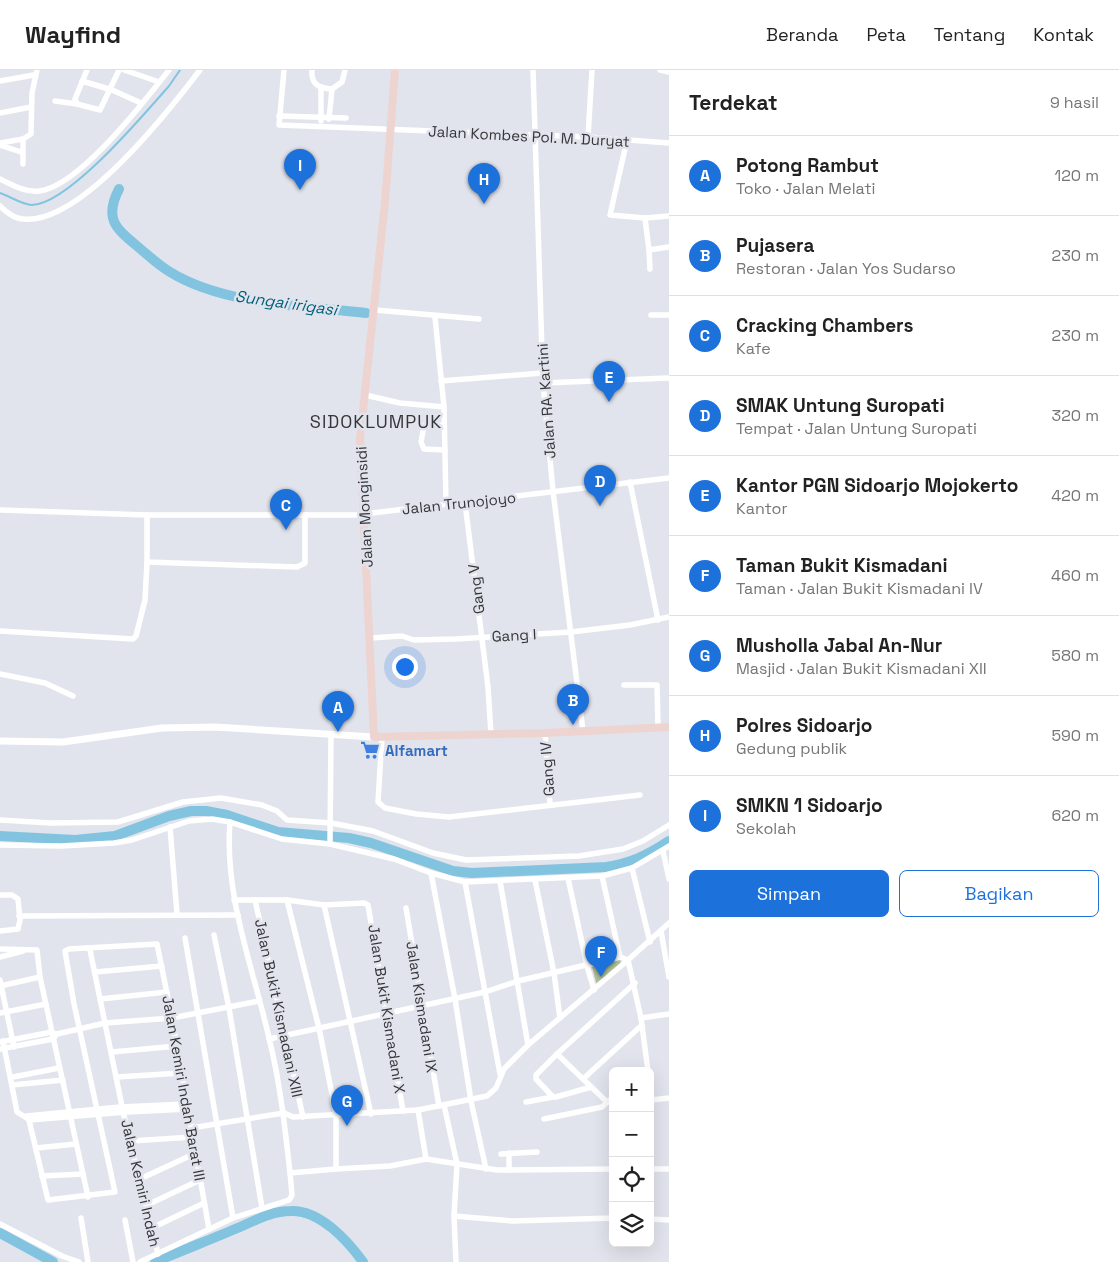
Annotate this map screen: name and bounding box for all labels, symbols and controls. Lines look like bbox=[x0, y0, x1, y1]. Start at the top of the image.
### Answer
text: Wayfind bbox=[25, 19, 121, 50]
text: Beranda bbox=[766, 23, 838, 46]
text: Peta bbox=[866, 23, 906, 46]
text: Tentang bbox=[934, 23, 1005, 46]
text: Kontak bbox=[1033, 23, 1094, 46]
text: Terdekat bbox=[689, 89, 778, 116]
text: 9 hasil bbox=[1050, 92, 1099, 113]
street label: Jalan Kombes Pol. M. Duryat bbox=[428, 121, 630, 151]
pin: I bbox=[284, 149, 316, 190]
text: Potong Rambut bbox=[736, 153, 879, 178]
pin: H bbox=[468, 163, 500, 204]
text: A bbox=[700, 165, 710, 186]
text: 120 m bbox=[1055, 165, 1099, 186]
text: Toko · Jalan Melati bbox=[736, 178, 876, 199]
text: Pujasera bbox=[736, 233, 814, 258]
text: B bbox=[700, 245, 710, 266]
text: 230 m bbox=[1052, 245, 1099, 266]
text: Restoran · Jalan Yos Sudarso bbox=[736, 258, 956, 279]
water label: Sungai irigasi bbox=[234, 285, 340, 321]
text: Cracking Chambers bbox=[736, 313, 913, 338]
text: C bbox=[700, 325, 710, 346]
text: 230 m bbox=[1052, 325, 1099, 346]
text: Kafe bbox=[736, 338, 771, 359]
street label: Jalan RA. Kartini bbox=[532, 343, 560, 459]
pin: E bbox=[593, 361, 625, 402]
text: SMAK Untung Suropati bbox=[736, 393, 944, 418]
text: D bbox=[700, 405, 710, 426]
text: 320 m bbox=[1052, 405, 1099, 426]
district label: SIDOKLUMPUK bbox=[310, 410, 442, 433]
text: Tempat · Jalan Untung Suropati bbox=[736, 418, 977, 439]
street label: Jalan Monginsidi bbox=[351, 446, 377, 568]
pin: D bbox=[584, 465, 616, 506]
text: Kantor PGN Sidoarjo Mojokerto bbox=[736, 473, 1018, 498]
text: E bbox=[701, 485, 709, 506]
text: 420 m bbox=[1051, 485, 1099, 506]
street label: Jalan Trunojoyo bbox=[401, 488, 517, 518]
pin: C bbox=[270, 489, 302, 530]
text: Kantor bbox=[736, 498, 788, 519]
text: Taman Bukit Kismadani bbox=[736, 553, 948, 578]
street label: Gang V bbox=[464, 563, 488, 615]
text: F bbox=[701, 565, 709, 586]
text: 460 m bbox=[1051, 565, 1099, 586]
text: Taman · Jalan Bukit Kismadani IV bbox=[736, 578, 983, 599]
street label: Gang I bbox=[491, 624, 537, 646]
text: Musholla Jabal An-Nur bbox=[736, 633, 942, 658]
text: G bbox=[700, 645, 710, 666]
text: 580 m bbox=[1051, 645, 1099, 666]
your location bbox=[392, 654, 418, 680]
text: Masjid · Jalan Bukit Kismadani XII bbox=[736, 658, 987, 679]
pin: B bbox=[557, 684, 589, 725]
pin: A bbox=[322, 691, 354, 732]
text: Polres Sidoarjo bbox=[736, 713, 872, 738]
text: H bbox=[700, 725, 710, 746]
text: 590 m bbox=[1051, 725, 1099, 746]
text: Gedung publik bbox=[736, 738, 847, 759]
supermarket icon: Alfamart bbox=[359, 739, 381, 761]
place label: Alfamart bbox=[385, 741, 448, 760]
street label: Gang IV bbox=[536, 741, 558, 797]
text: SMKN 1 Sidoarjo bbox=[736, 793, 883, 818]
text: I bbox=[703, 805, 707, 826]
text: 620 m bbox=[1051, 805, 1099, 826]
text: Sekolah bbox=[736, 818, 796, 839]
button: Simpan bbox=[689, 870, 889, 917]
button: Bagikan bbox=[899, 870, 1099, 917]
street label: Jalan Bukit Kismadani XIII bbox=[251, 917, 307, 1099]
street label: Jalan Bukit Kismadani X bbox=[364, 923, 410, 1095]
pin: F bbox=[585, 936, 617, 977]
street label: Jalan Kismadani IX bbox=[402, 940, 442, 1074]
street label: Jalan Kemiri Indah Barat III bbox=[158, 994, 210, 1182]
map controls bbox=[609, 1067, 654, 1247]
button: + bbox=[609, 1067, 654, 1112]
pin: G bbox=[331, 1085, 363, 1126]
button: − bbox=[609, 1112, 654, 1157]
street label: Jalan Kemiri Indah bbox=[117, 1117, 165, 1249]
button: locate bbox=[609, 1157, 654, 1202]
button: layers bbox=[609, 1202, 654, 1247]

